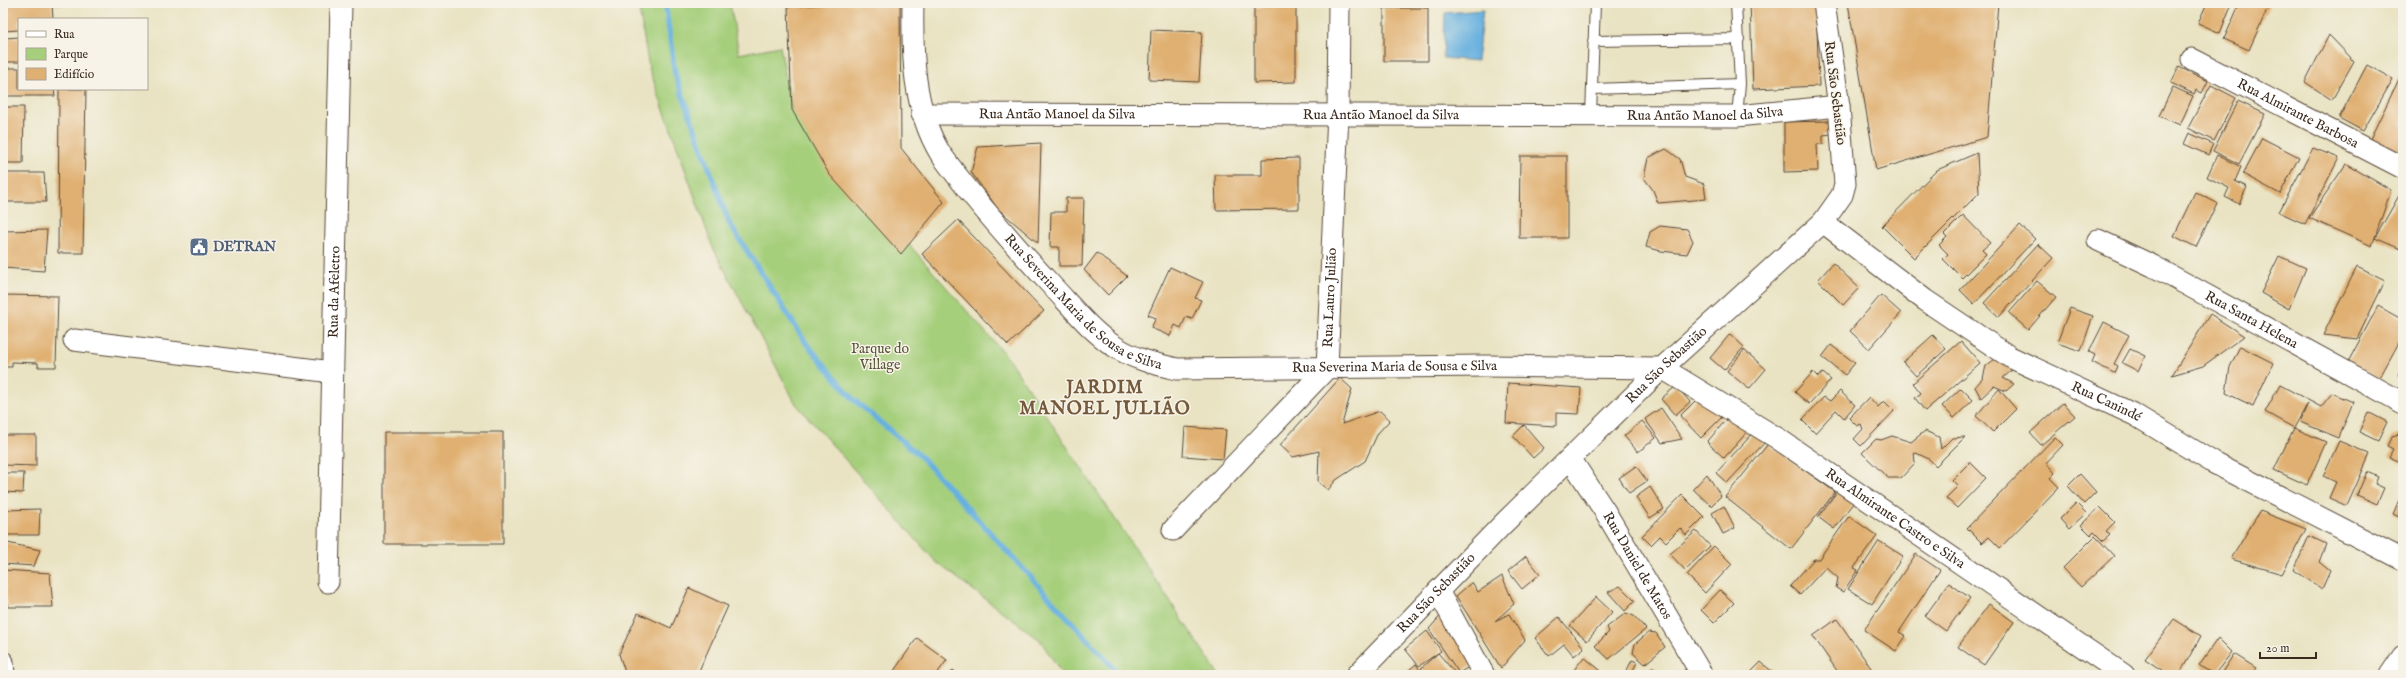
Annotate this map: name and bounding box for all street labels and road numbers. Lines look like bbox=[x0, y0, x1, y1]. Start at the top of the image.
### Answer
street label: Rua São Sebastião bbox=[1820, 40, 1850, 147]
street label: Rua Almirante Barbosa bbox=[2234, 75, 2362, 153]
street label: Rua Antão Manoel da Silva bbox=[1627, 102, 1785, 125]
street label: Rua Antão Manoel da Silva bbox=[979, 105, 1136, 124]
street label: Rua Antão Manoel da Silva bbox=[1303, 106, 1460, 124]
street label: Rua Severina Maria de Sousa e Silva bbox=[1000, 230, 1165, 374]
street label: Rua da Afeletro bbox=[324, 245, 345, 338]
street label: Rua Lauro Julião bbox=[1319, 247, 1341, 348]
street label: Rua Santa Helena bbox=[2202, 287, 2302, 353]
street label: Rua São Sebastião bbox=[1622, 322, 1711, 408]
street label: Rua Severina Maria de Sousa e Silva bbox=[1292, 357, 1498, 377]
street label: Rua Canindé bbox=[2068, 378, 2146, 426]
street label: Rua Almirante Castro e Silva bbox=[1822, 464, 1969, 573]
street label: Rua Daniel de Matos bbox=[1598, 509, 1676, 623]
street label: Rua São Sebastião bbox=[1393, 549, 1480, 637]

